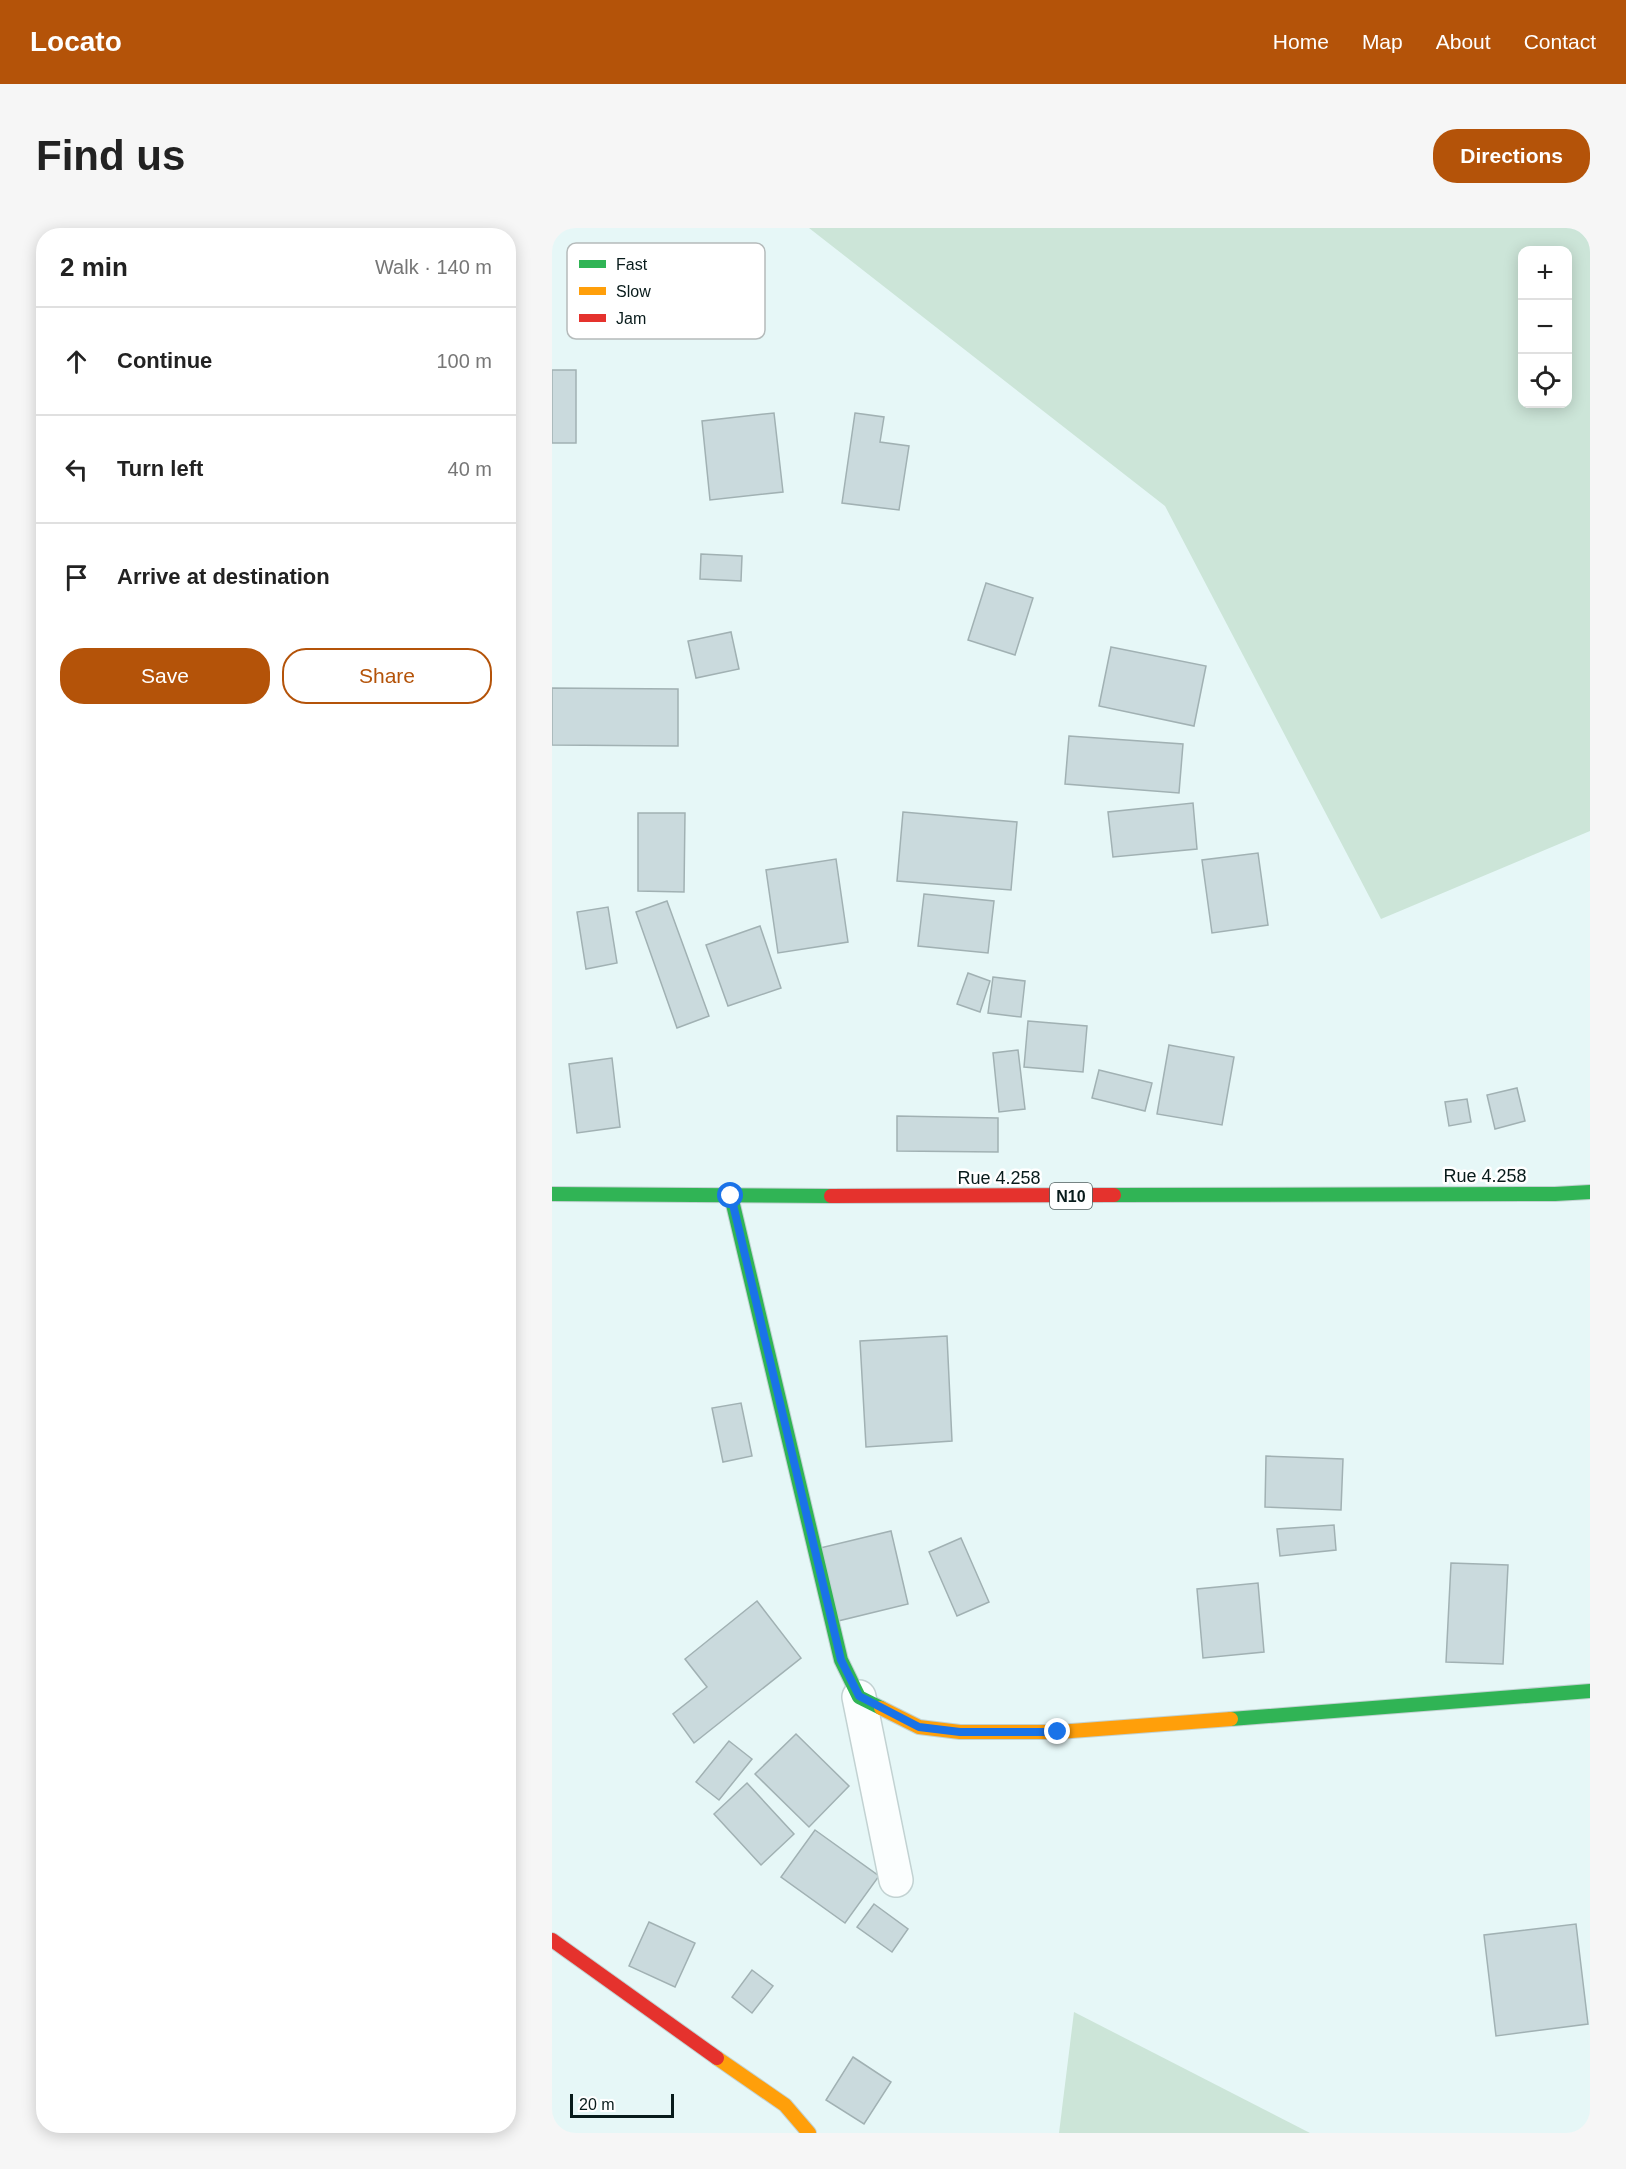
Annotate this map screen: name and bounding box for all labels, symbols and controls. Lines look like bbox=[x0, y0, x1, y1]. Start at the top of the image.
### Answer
text: Locato bbox=[30, 26, 122, 57]
text: Home bbox=[1273, 30, 1329, 53]
text: Map bbox=[1362, 30, 1403, 53]
text: About bbox=[1436, 30, 1491, 53]
text: Contact bbox=[1524, 30, 1596, 53]
button: Directions bbox=[1433, 129, 1590, 183]
text: Find us bbox=[36, 132, 185, 179]
legend bbox=[567, 243, 765, 339]
map controls bbox=[1518, 246, 1572, 408]
button: + bbox=[1518, 246, 1572, 300]
text: 2 min bbox=[60, 252, 128, 282]
text: Walk · 140 m bbox=[375, 256, 492, 278]
text: Fast bbox=[616, 256, 648, 273]
text: Slow bbox=[616, 283, 651, 300]
button: − bbox=[1518, 300, 1572, 354]
text: Jam bbox=[616, 310, 646, 327]
icon: ahead bbox=[60, 345, 93, 378]
text: Continue bbox=[117, 348, 212, 373]
text: 100 m bbox=[436, 350, 492, 372]
button: locate bbox=[1518, 354, 1572, 408]
icon: left bbox=[60, 453, 93, 486]
text: Turn left bbox=[117, 456, 203, 481]
text: 40 m bbox=[448, 458, 492, 480]
icon: arrive bbox=[60, 561, 93, 594]
text: Arrive at destination bbox=[117, 564, 330, 589]
button: Save bbox=[60, 648, 270, 704]
button: Share bbox=[282, 648, 492, 704]
street label: Rue 4.258 bbox=[1443, 1166, 1527, 1186]
street label: Rue 4.258 bbox=[957, 1168, 1041, 1188]
route start bbox=[717, 1182, 743, 1208]
road number: N10 bbox=[1050, 1183, 1092, 1209]
route end bbox=[1044, 1718, 1070, 1744]
scale bar bbox=[570, 2091, 674, 2118]
text: 20 m bbox=[579, 2096, 615, 2113]

